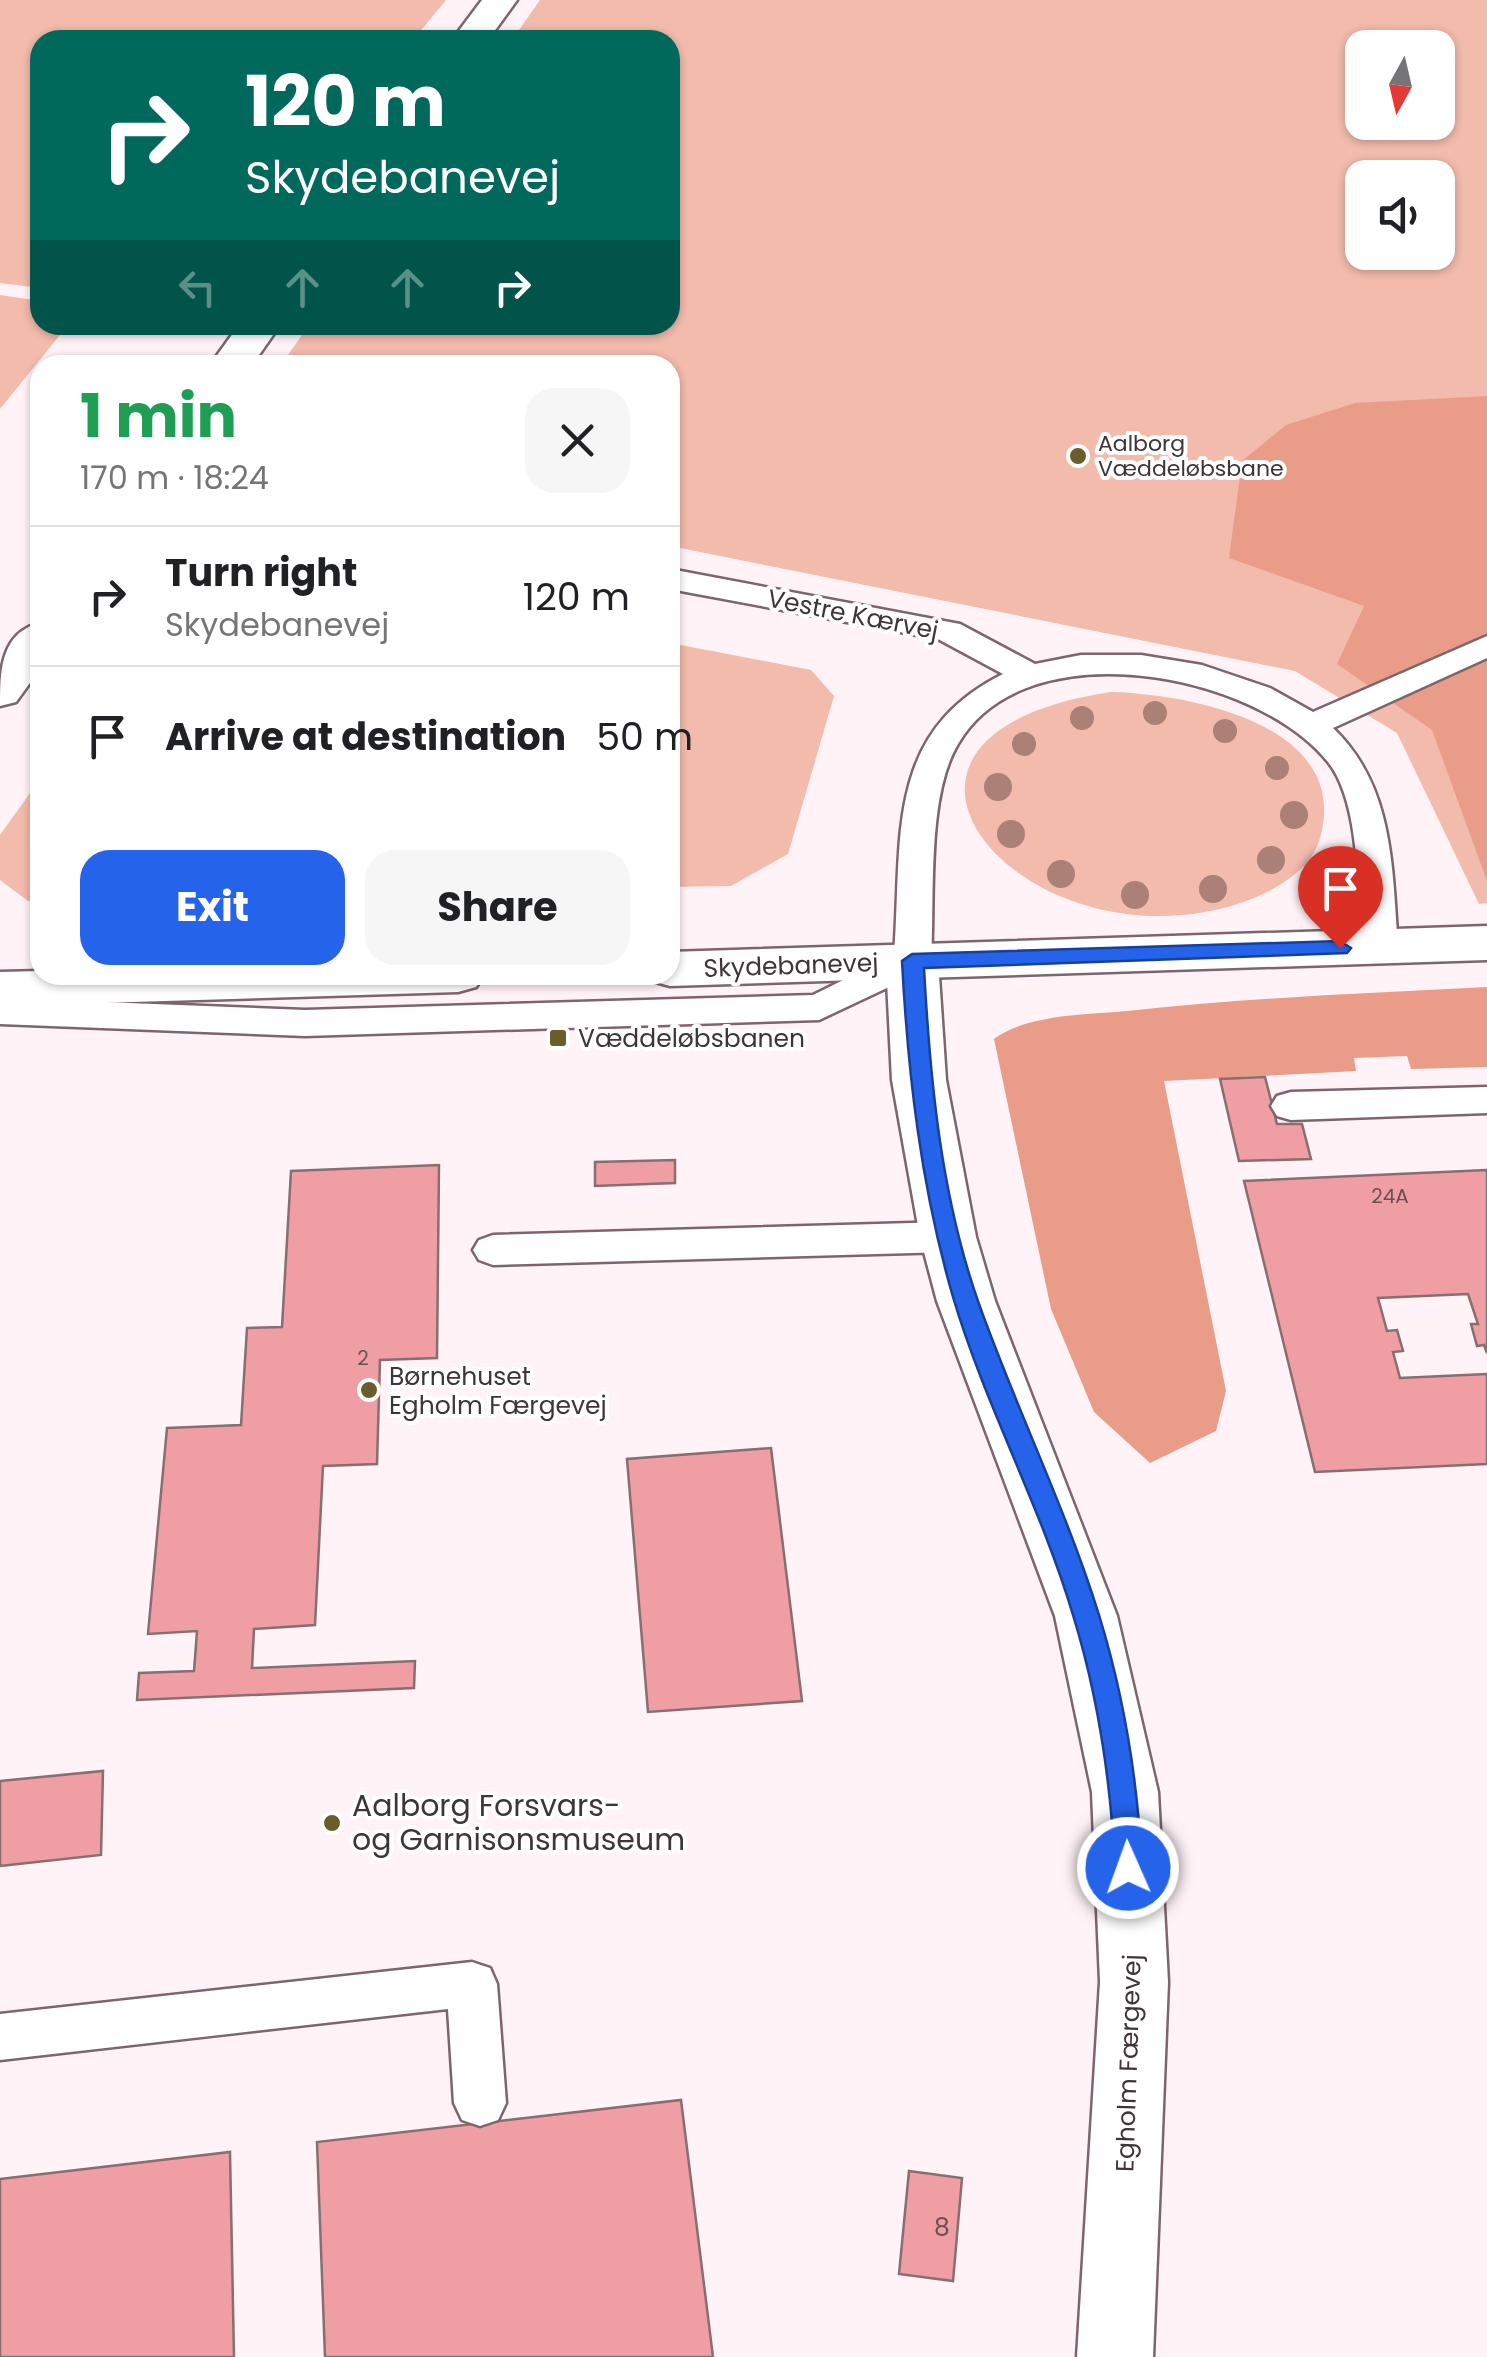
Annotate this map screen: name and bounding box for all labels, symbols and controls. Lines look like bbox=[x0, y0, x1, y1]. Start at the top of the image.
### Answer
north arrow bbox=[1345, 30, 1455, 140]
map controls bbox=[1345, 30, 1455, 270]
text: 120 m bbox=[245, 52, 446, 151]
icon: right bbox=[80, 70, 210, 200]
text: Skydebanevej bbox=[245, 146, 560, 209]
button: sound bbox=[1345, 160, 1455, 270]
icon: left bbox=[170, 260, 225, 315]
icon: ahead bbox=[275, 260, 330, 315]
icon: ahead bbox=[380, 260, 435, 315]
icon: right bbox=[485, 260, 540, 315]
text: 1 min bbox=[80, 374, 237, 458]
button: close bbox=[525, 388, 630, 493]
place label: Aalborg Væddeløbsbane bbox=[1098, 428, 1284, 484]
marker: Aalborg Væddeløbsbane bbox=[1067, 445, 1089, 467]
text: 170 m · 18:24 bbox=[80, 455, 269, 500]
text: Turn right bbox=[165, 546, 357, 599]
icon: right bbox=[80, 569, 135, 624]
text: 120 m bbox=[523, 570, 630, 623]
street label: Vestre Kærvej bbox=[764, 581, 941, 648]
text: Skydebanevej bbox=[165, 602, 389, 647]
icon: arrive bbox=[80, 709, 135, 764]
text: Arrive at destination bbox=[165, 710, 566, 763]
text: 50 m bbox=[596, 710, 693, 763]
pin bbox=[1298, 846, 1383, 949]
button: Exit bbox=[80, 850, 345, 965]
button: Share bbox=[365, 850, 630, 965]
icon: arrive bbox=[1313, 861, 1368, 916]
street label: Skydebanevej bbox=[703, 945, 879, 986]
place label: Væddeløbsbanen bbox=[578, 1021, 805, 1056]
marker: Væddeløbsbanen bbox=[547, 1027, 569, 1049]
house number: 24A bbox=[1371, 1182, 1409, 1210]
house number: 2 bbox=[357, 1344, 369, 1372]
place label: Børnehuset Egholm Færgevej bbox=[389, 1359, 607, 1423]
marker: Børnehuset Egholm Færgevej bbox=[358, 1379, 380, 1401]
place label: Aalborg Forsvars- og Garnisonsmuseum bbox=[352, 1784, 685, 1861]
marker: Aalborg Forsvars- og Garnisonsmuseum bbox=[321, 1812, 343, 1834]
position arrow bbox=[1076, 1816, 1180, 1920]
street label: Egholm Færgevej bbox=[1107, 1954, 1150, 2172]
house number: 8 bbox=[934, 2210, 950, 2245]

